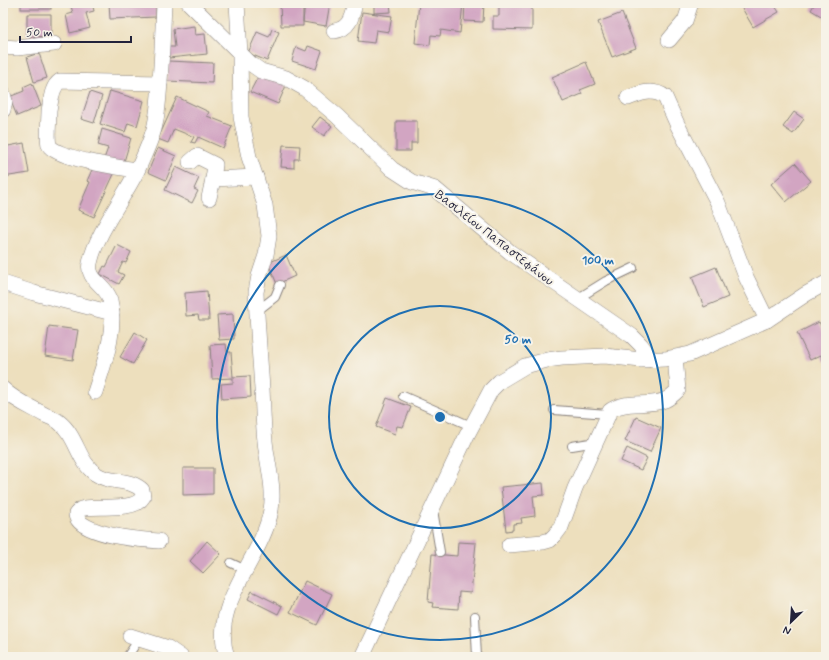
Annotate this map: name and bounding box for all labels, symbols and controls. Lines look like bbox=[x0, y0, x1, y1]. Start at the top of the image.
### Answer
scale bar bbox=[20, 18, 131, 44]
text: 50 m bbox=[26, 25, 53, 41]
street label: Βασιλείου Παπαστεφάνου bbox=[431, 186, 557, 290]
text: 100 m bbox=[582, 253, 615, 269]
text: 50 m bbox=[505, 332, 532, 348]
centre of rings bbox=[433, 410, 447, 424]
north arrow bbox=[771, 602, 811, 642]
text: N bbox=[781, 622, 793, 638]

